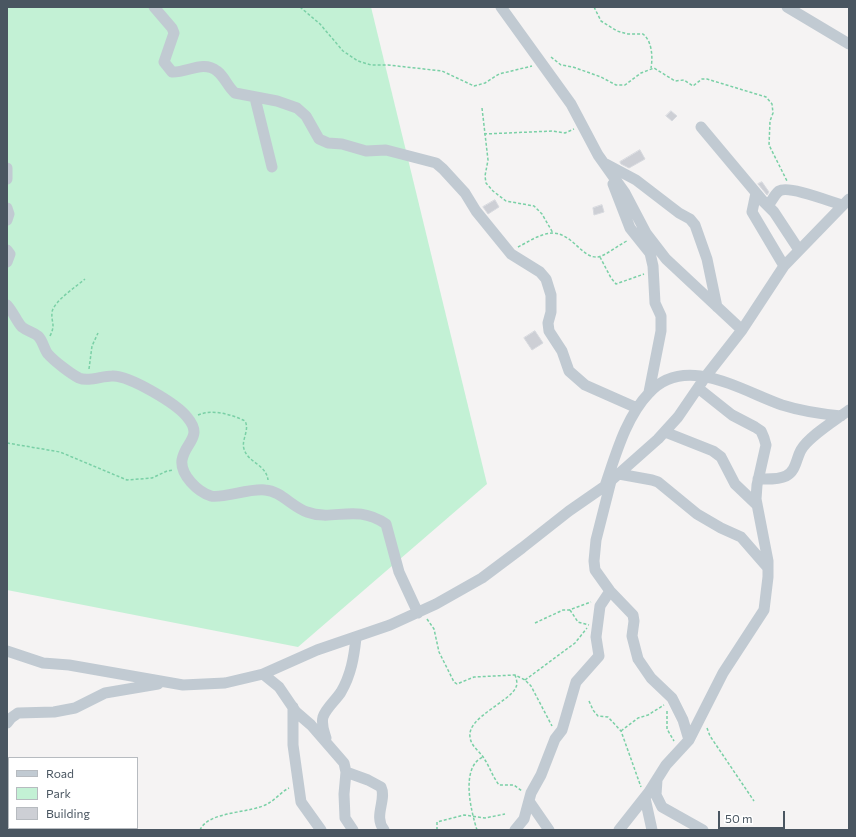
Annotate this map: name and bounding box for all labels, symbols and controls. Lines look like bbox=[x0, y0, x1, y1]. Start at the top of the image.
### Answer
legend bbox=[8, 757, 138, 829]
text: Road bbox=[46, 766, 74, 780]
text: Park bbox=[46, 786, 71, 800]
scale bar bbox=[720, 803, 787, 829]
text: Building bbox=[46, 806, 90, 820]
text: 50 m bbox=[725, 811, 753, 825]

